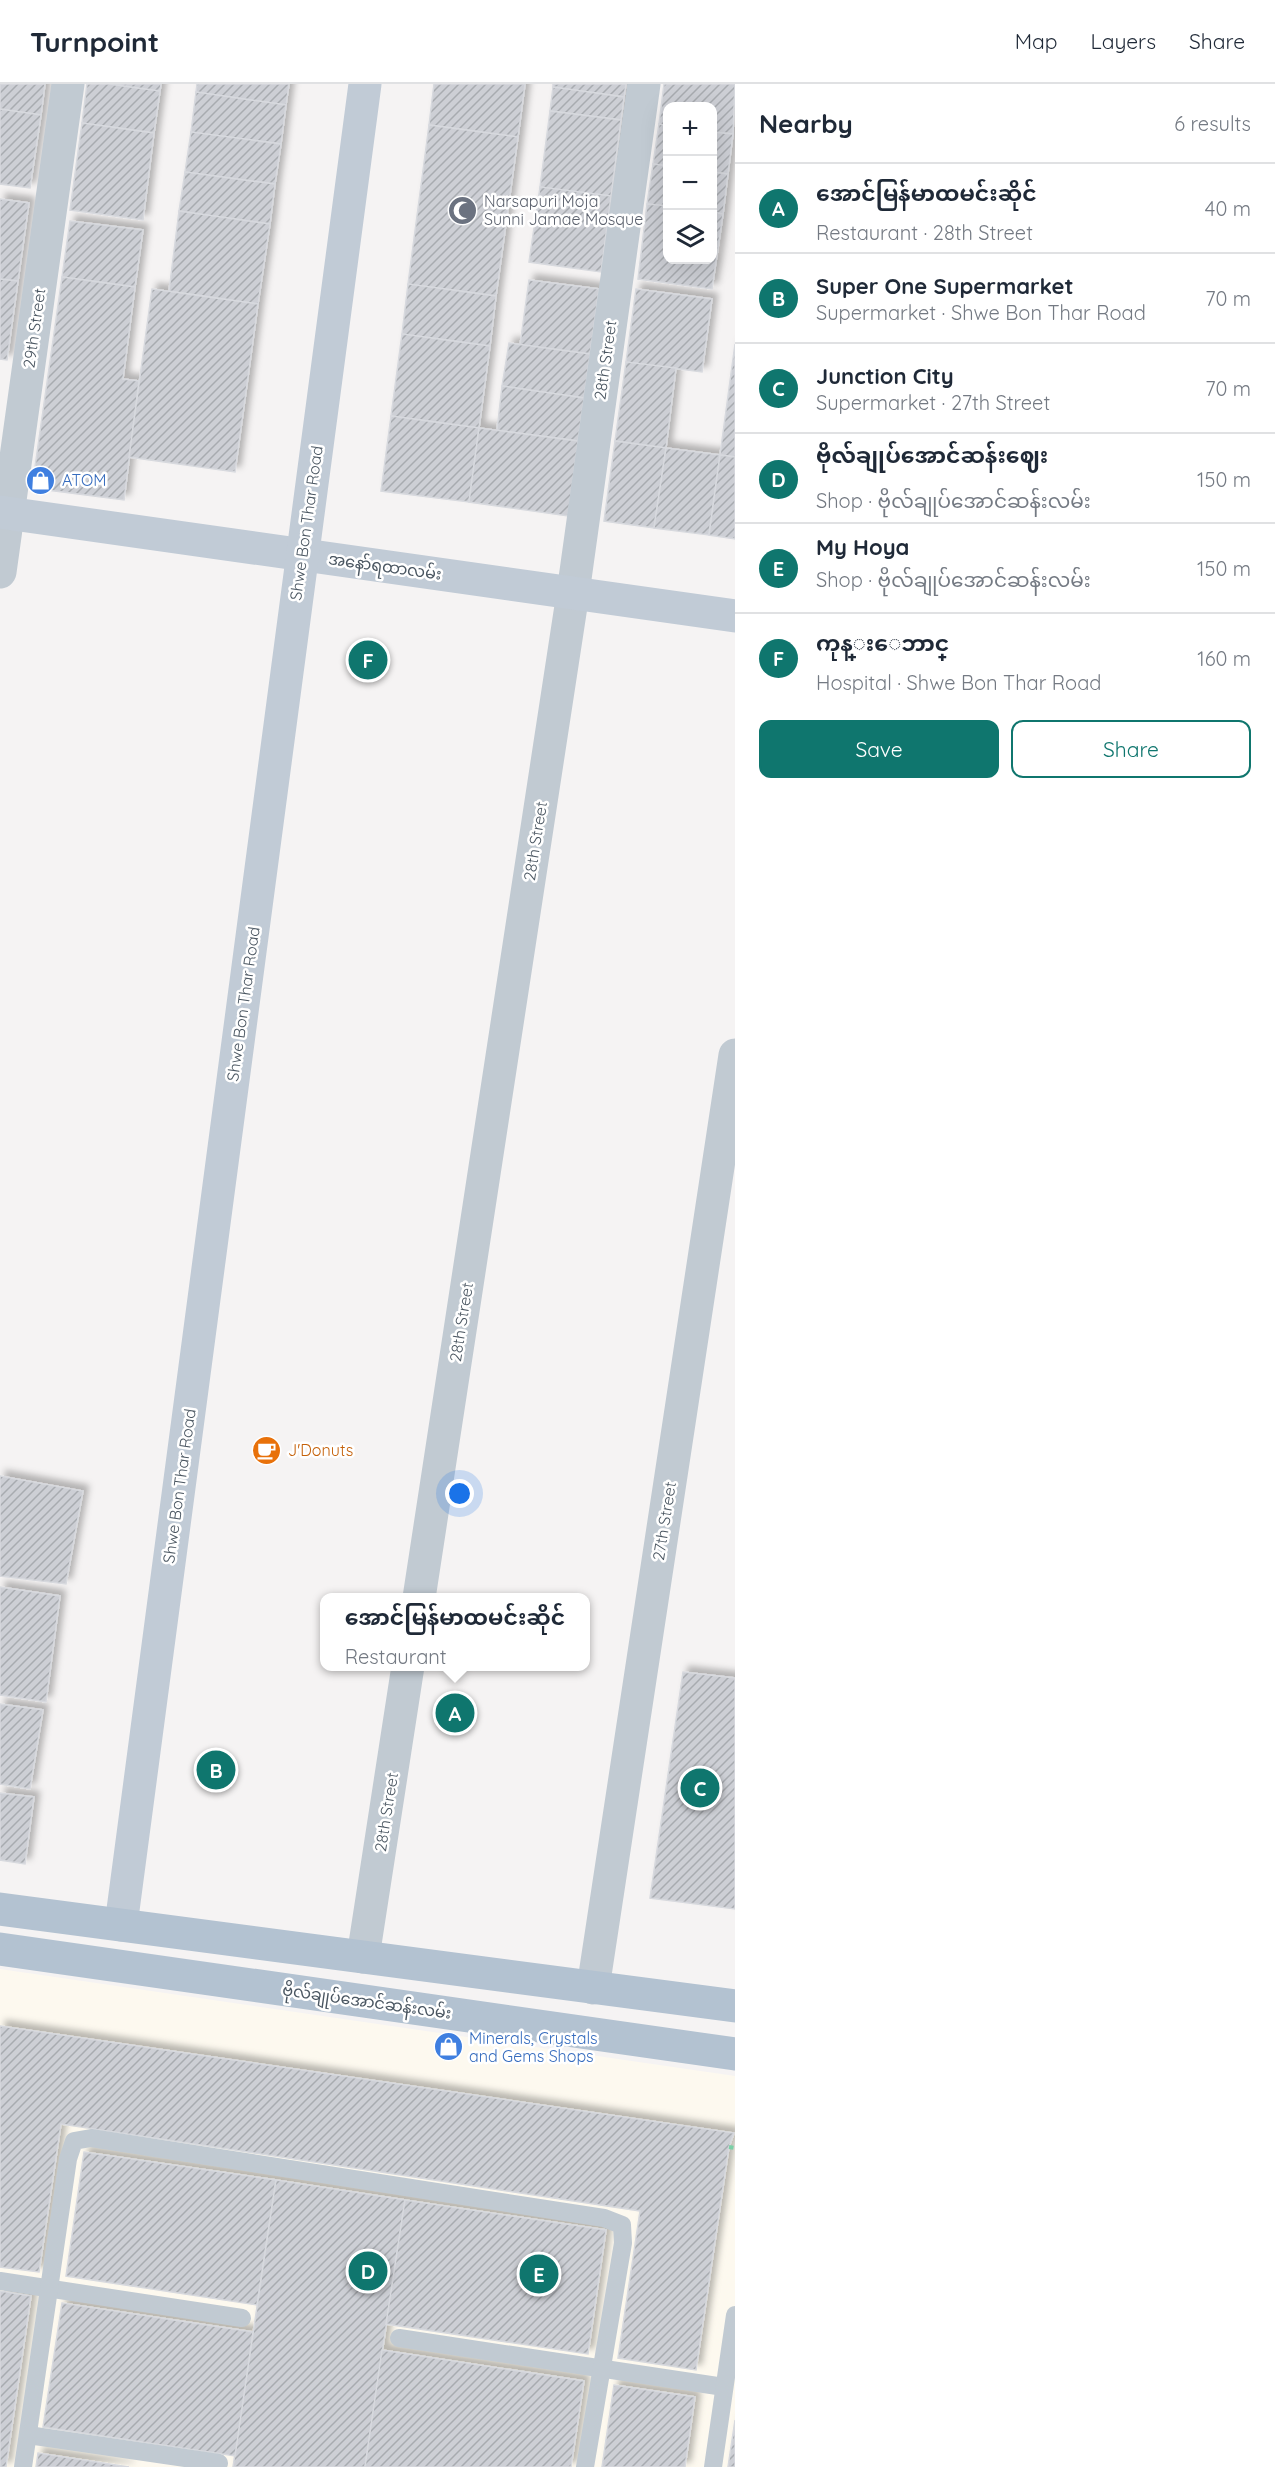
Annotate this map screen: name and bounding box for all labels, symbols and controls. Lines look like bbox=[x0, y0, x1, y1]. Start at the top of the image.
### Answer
text: Turnpoint bbox=[30, 24, 159, 59]
text: Map bbox=[1015, 28, 1058, 54]
text: Layers bbox=[1091, 28, 1156, 54]
text: Share bbox=[1189, 28, 1245, 54]
map controls bbox=[663, 102, 717, 264]
button: + bbox=[663, 102, 717, 156]
text: Nearby bbox=[759, 107, 853, 140]
text: 6 results bbox=[1174, 111, 1251, 136]
button: − bbox=[663, 156, 717, 210]
text: အောင်မြန်မာထမင်းဆိုင် bbox=[816, 179, 1037, 207]
place label: Narsapuri Moja Sunni Jamae Mosque bbox=[484, 191, 643, 229]
mosque icon: Narsapuri Moja Sunni Jamae Mosque bbox=[447, 194, 479, 226]
text: A bbox=[772, 196, 785, 221]
text: 40 m bbox=[1205, 196, 1251, 221]
button: layers bbox=[663, 210, 717, 264]
text: Restaurant · 28th Street bbox=[816, 220, 1033, 245]
text: Super One Supermarket bbox=[816, 272, 1074, 300]
text: B bbox=[772, 286, 785, 311]
text: 70 m bbox=[1205, 286, 1251, 311]
street label: 29th Street bbox=[19, 287, 49, 369]
text: Supermarket · Shwe Bon Thar Road bbox=[816, 300, 1146, 325]
street label: 28th Street bbox=[590, 319, 620, 401]
text: Junction City bbox=[816, 362, 954, 390]
text: C bbox=[772, 376, 785, 401]
text: 70 m bbox=[1205, 376, 1251, 401]
text: Supermarket · 27th Street bbox=[816, 390, 1050, 415]
text: ဗိုလ်ချုပ်အောင်ဆန်းဈေး bbox=[816, 441, 1048, 469]
street label: Shwe Bon Thar Road bbox=[285, 444, 327, 602]
shop icon: ATOM bbox=[25, 464, 57, 496]
text: D bbox=[771, 467, 786, 492]
text: 150 m bbox=[1197, 467, 1251, 492]
place label: ATOM bbox=[62, 470, 106, 490]
text: Shop · ဗိုလ်ချုပ်အောင်ဆန်းလမ်း bbox=[816, 488, 1091, 513]
text: My Hoya bbox=[816, 533, 909, 561]
street label: အနော်ရထာလမ်း bbox=[327, 547, 443, 588]
text: E bbox=[773, 556, 784, 581]
text: 150 m bbox=[1197, 556, 1251, 581]
text: Shop · ဗိုလ်ချုပ်အောင်ဆန်းလမ်း bbox=[816, 567, 1091, 592]
text: ကုန္းေဘာင္ bbox=[816, 629, 949, 657]
pin: F bbox=[348, 638, 388, 682]
text: F bbox=[773, 646, 784, 671]
text: 160 m bbox=[1197, 646, 1251, 671]
text: Hospital · Shwe Bon Thar Road bbox=[816, 670, 1101, 695]
button: Save bbox=[759, 720, 999, 778]
button: Share bbox=[1011, 720, 1251, 778]
street label: 28th Street bbox=[519, 800, 551, 882]
street label: Shwe Bon Thar Road bbox=[222, 925, 264, 1083]
street label: 28th Street bbox=[445, 1281, 477, 1363]
street label: Shwe Bon Thar Road bbox=[158, 1407, 200, 1565]
cafe icon: J'Donuts bbox=[251, 1434, 283, 1466]
place label: J'Donuts bbox=[288, 1440, 353, 1460]
your location bbox=[445, 1479, 474, 1508]
street label: 27th Street bbox=[648, 1480, 680, 1562]
popup bbox=[320, 1593, 590, 1671]
text: အောင်မြန်မာထမင်းဆိုင် bbox=[345, 1603, 565, 1631]
text: Restaurant bbox=[345, 1644, 447, 1669]
pin: A bbox=[436, 1690, 474, 1736]
pin: B bbox=[196, 1748, 236, 1792]
pin: C bbox=[680, 1766, 720, 1810]
street label: 28th Street bbox=[370, 1771, 402, 1853]
street label: ဗိုလ်ချုပ်အောင်ဆန်းလမ်း bbox=[281, 1978, 453, 2028]
place label: Minerals, Crystals and Gems Shops bbox=[469, 2028, 598, 2066]
shop icon: Minerals, Crystals and Gems Shops bbox=[432, 2031, 464, 2063]
pin: D bbox=[348, 2248, 388, 2294]
pin: E bbox=[520, 2252, 558, 2296]

